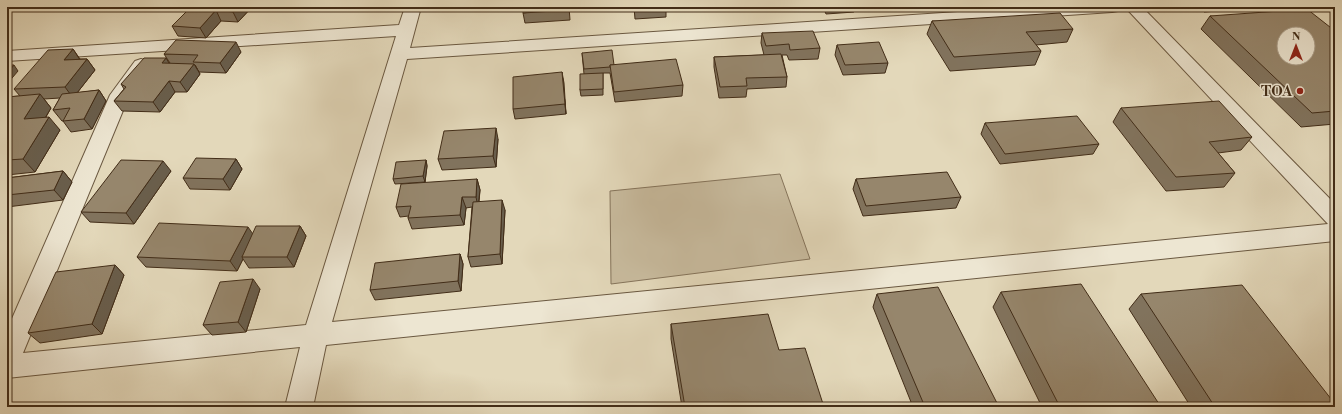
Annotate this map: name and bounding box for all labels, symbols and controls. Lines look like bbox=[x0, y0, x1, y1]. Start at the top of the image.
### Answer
north arrow bbox=[1276, 26, 1316, 66]
text: N bbox=[1292, 30, 1301, 44]
place label: TOA bbox=[1261, 83, 1293, 101]
marker: TOA bbox=[1295, 86, 1305, 96]

